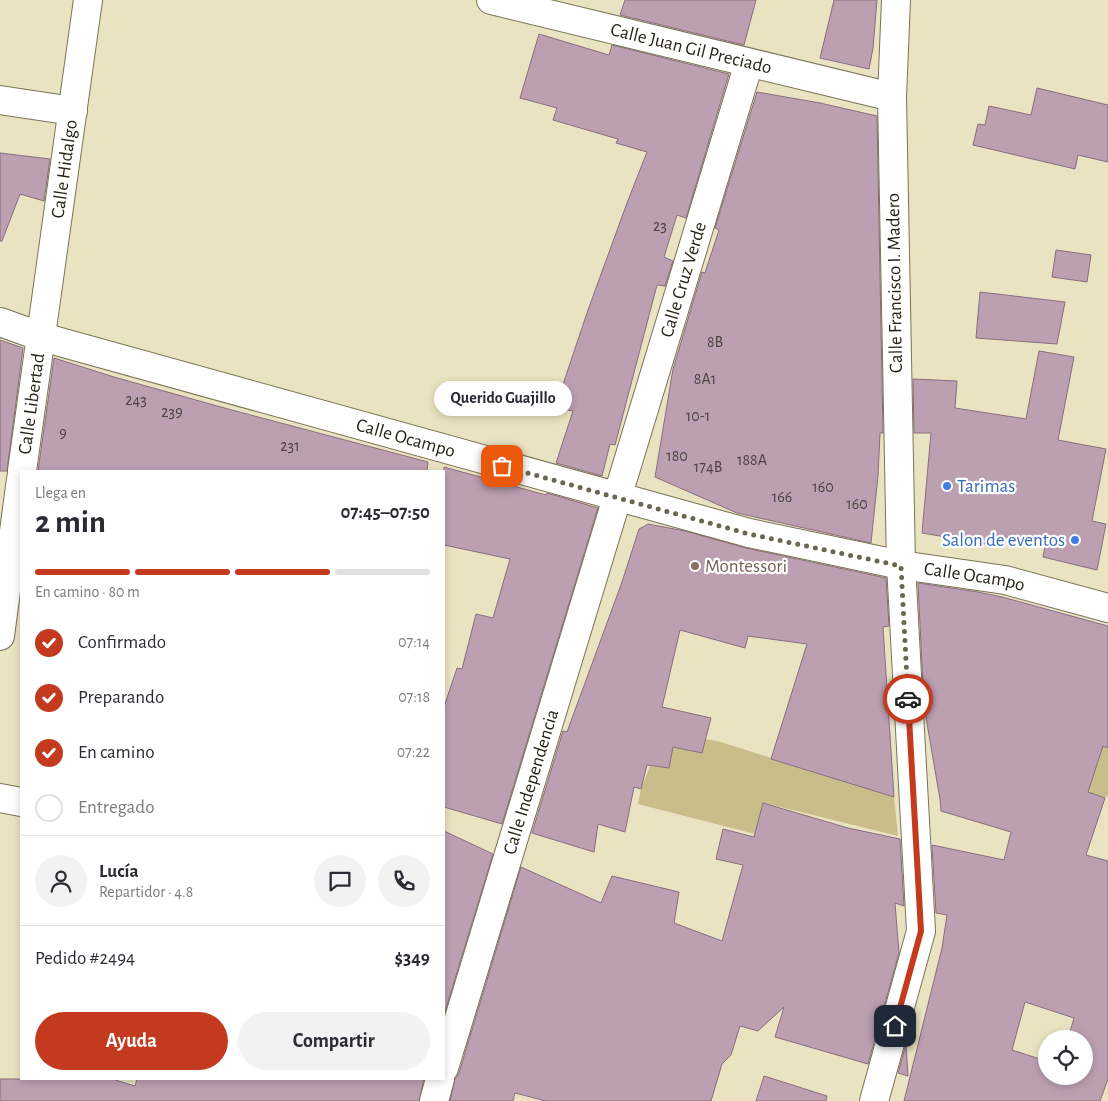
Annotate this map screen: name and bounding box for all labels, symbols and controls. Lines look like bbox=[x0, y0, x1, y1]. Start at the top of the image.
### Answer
street label: Calle Juan Gil Preciado bbox=[609, 20, 774, 77]
street label: Calle Hidalgo bbox=[48, 118, 81, 220]
street label: Calle Francisco I. Madero bbox=[884, 193, 906, 373]
house number: 23 bbox=[653, 218, 667, 234]
street label: Calle Cruz Verde bbox=[657, 219, 710, 340]
house number: 8B bbox=[707, 334, 723, 350]
street label: Calle Libertad bbox=[15, 352, 48, 455]
house number: 8A1 bbox=[694, 371, 716, 387]
callout: Querido Guajillo bbox=[433, 381, 571, 416]
text: Querido Guajillo bbox=[450, 390, 556, 406]
house number: 243 bbox=[125, 392, 147, 408]
house number: 239 bbox=[161, 404, 183, 420]
house number: 10-1 bbox=[686, 408, 710, 424]
street label: Calle Ocampo bbox=[354, 415, 457, 461]
house number: 9 bbox=[59, 425, 67, 441]
house number: 231 bbox=[280, 438, 300, 454]
pin bbox=[481, 445, 523, 487]
house number: 180 bbox=[666, 448, 688, 464]
icon: bag bbox=[488, 452, 516, 480]
house number: 188A bbox=[737, 452, 767, 468]
house number: 174B bbox=[694, 459, 722, 475]
place label: Tarimas bbox=[957, 477, 1015, 496]
house number: 160 bbox=[812, 479, 834, 495]
marker: Tarimas bbox=[941, 480, 953, 492]
text: Llega en bbox=[35, 485, 86, 501]
house number: 166 bbox=[772, 489, 792, 505]
house number: 160 bbox=[846, 496, 868, 512]
text: 07:45–07:50 bbox=[340, 503, 430, 522]
text: 2 min bbox=[35, 506, 106, 538]
place label: Salon de eventos bbox=[942, 531, 1065, 550]
marker: Salon de eventos bbox=[1069, 534, 1081, 546]
place label: Montessori bbox=[705, 557, 787, 576]
street label: Calle Ocampo bbox=[923, 559, 1027, 595]
marker: Montessori bbox=[689, 560, 701, 572]
text: En camino · 80 m bbox=[35, 584, 140, 600]
icon: check bbox=[35, 629, 63, 657]
text: Confirmado bbox=[78, 633, 166, 652]
text: 07:14 bbox=[398, 634, 430, 650]
courier bbox=[883, 674, 933, 724]
icon: check bbox=[35, 684, 63, 712]
icon: car bbox=[894, 685, 922, 713]
text: Preparando bbox=[78, 688, 164, 707]
text: 07:18 bbox=[398, 689, 430, 705]
street label: Calle Independencia bbox=[500, 707, 562, 857]
icon: check bbox=[35, 739, 63, 767]
text: En camino bbox=[78, 743, 155, 762]
text: 07:22 bbox=[397, 744, 430, 760]
text: Entregado bbox=[78, 798, 154, 817]
button: person bbox=[35, 855, 87, 907]
button: chat bbox=[314, 855, 366, 907]
button: phone bbox=[378, 855, 430, 907]
text: Lucía bbox=[99, 862, 139, 881]
text: Repartidor · 4.8 bbox=[99, 884, 193, 900]
text: Pedido #2494 bbox=[35, 949, 135, 968]
text: $349 bbox=[395, 949, 430, 968]
pin bbox=[874, 1005, 916, 1047]
button: Ayuda bbox=[35, 1012, 228, 1070]
button: Compartir bbox=[238, 1012, 430, 1070]
icon: home bbox=[881, 1012, 909, 1040]
map controls bbox=[1038, 1030, 1093, 1085]
button: locate bbox=[1038, 1030, 1093, 1085]

